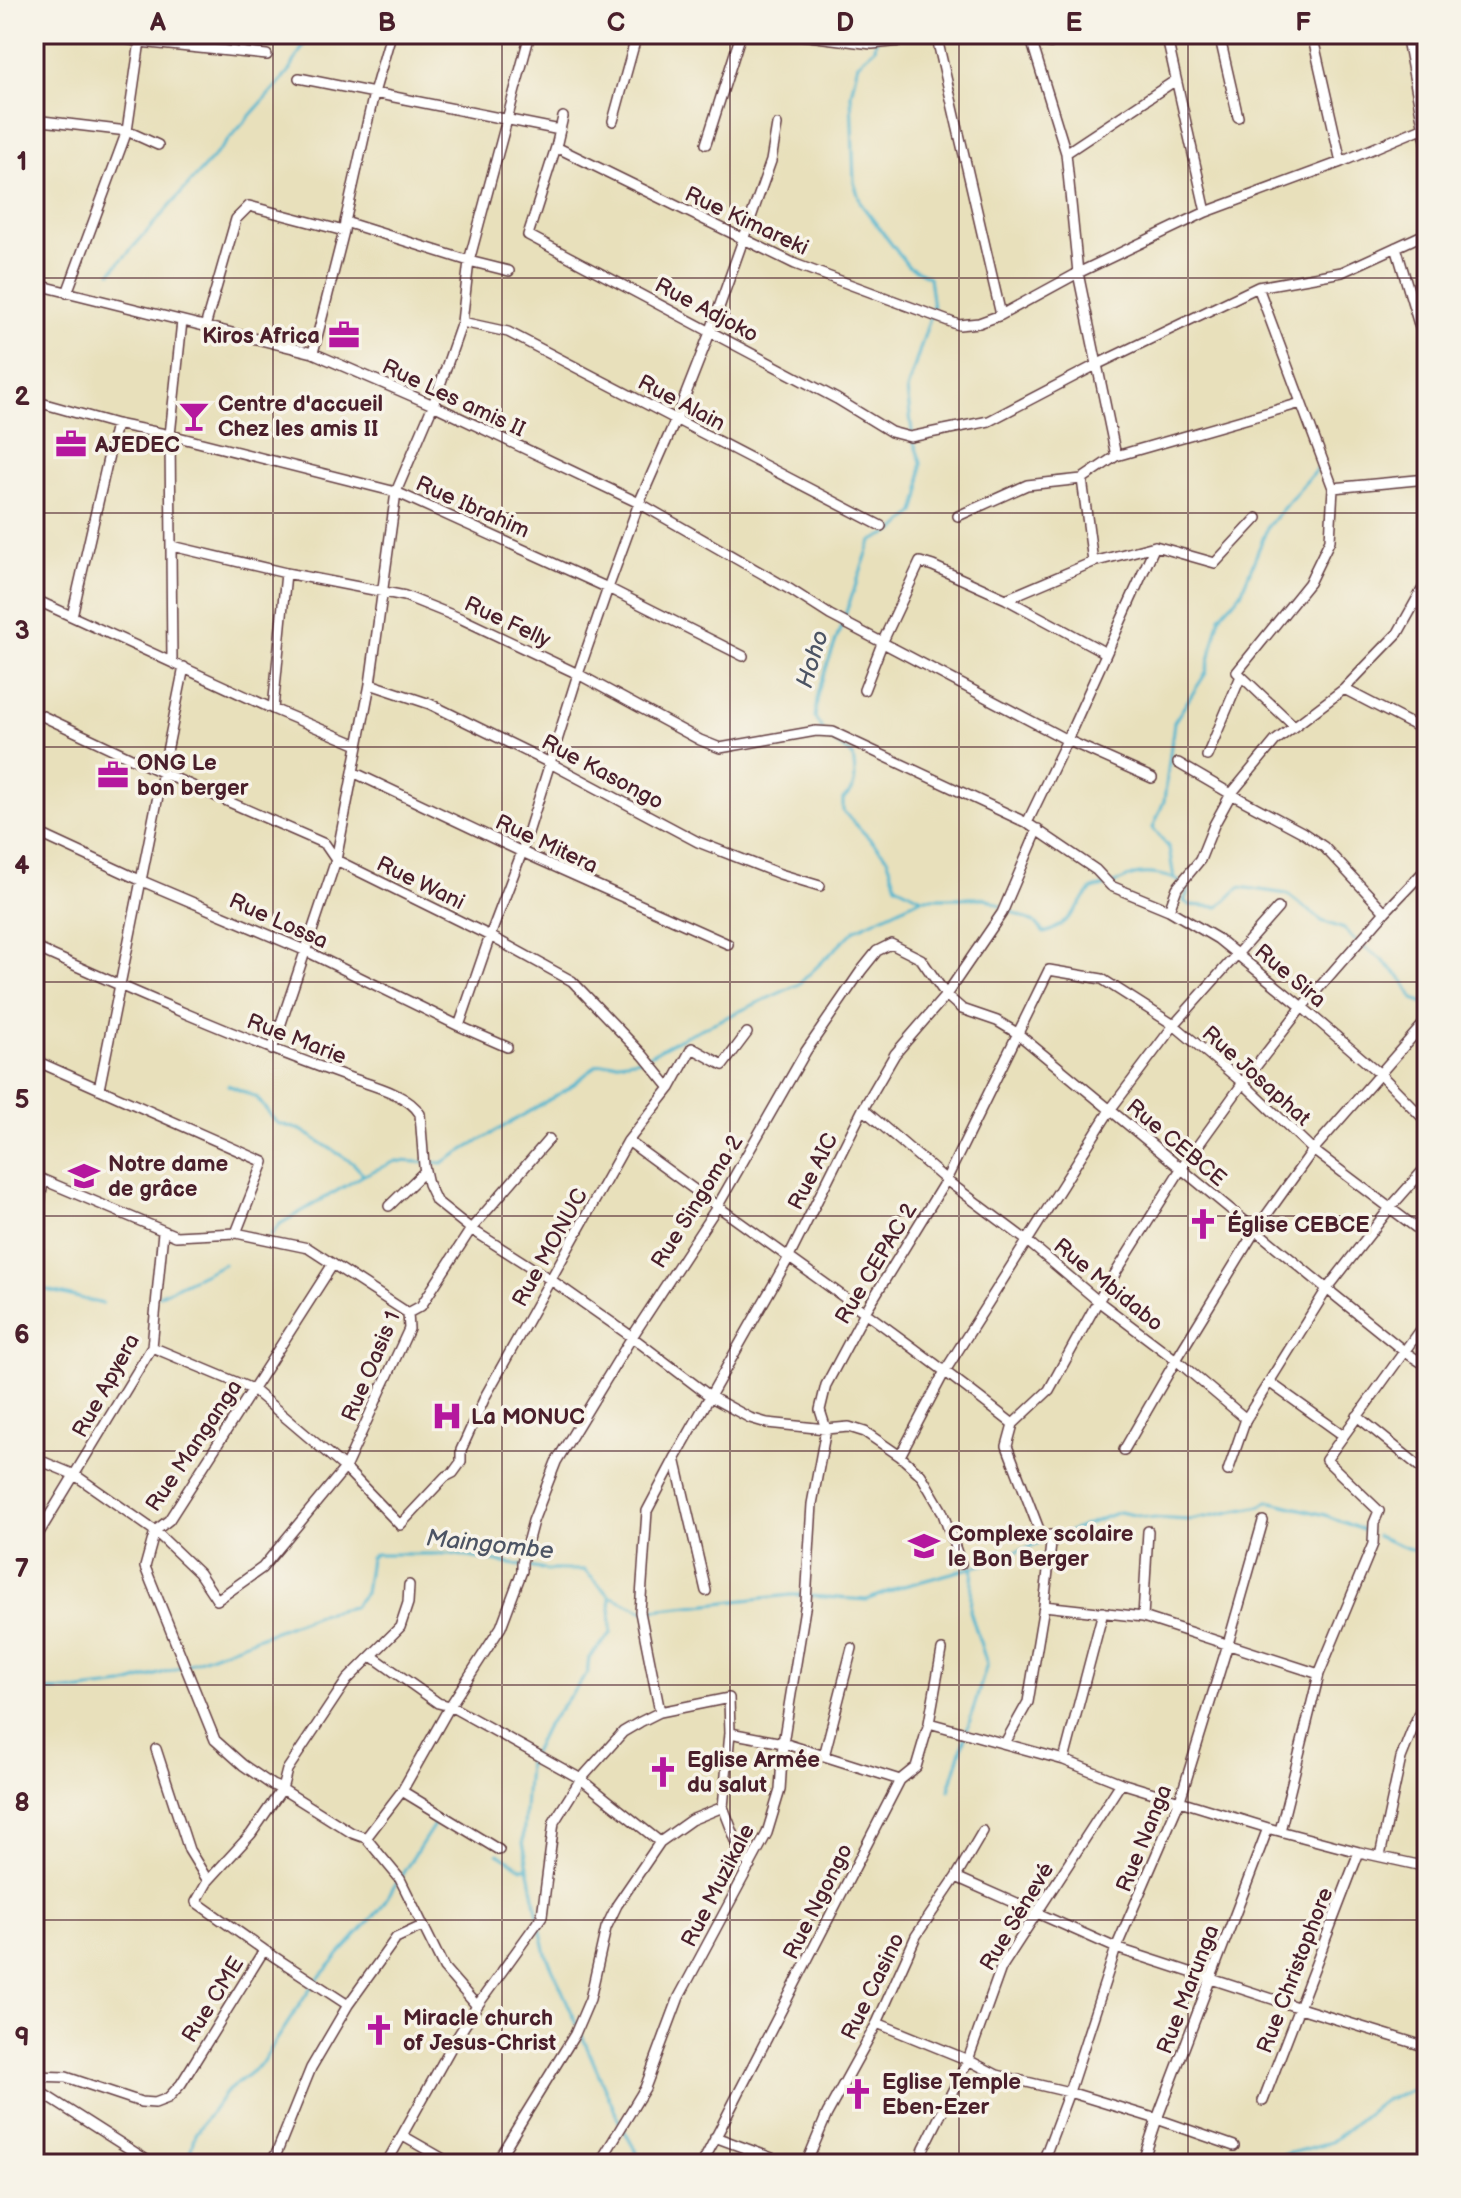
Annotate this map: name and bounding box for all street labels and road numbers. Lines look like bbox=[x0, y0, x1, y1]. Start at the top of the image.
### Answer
street label: Rue Kimareki bbox=[680, 181, 812, 262]
street label: Rue Adjoko bbox=[650, 272, 763, 349]
street label: Rue Les amis II bbox=[377, 353, 529, 443]
street label: Rue Alain bbox=[633, 369, 730, 438]
street label: Rue Ibrahim bbox=[411, 470, 533, 544]
street label: Rue Felly bbox=[460, 591, 555, 654]
street label: Rue Kasongo bbox=[537, 729, 668, 816]
street label: Rue Mitera bbox=[491, 809, 602, 880]
street label: Rue Wani bbox=[372, 850, 469, 916]
street label: Rue Lossa bbox=[225, 888, 332, 955]
street label: Rue Sira bbox=[1249, 939, 1331, 1014]
street label: Rue Marie bbox=[243, 1008, 350, 1071]
street label: Rue Josaphat bbox=[1196, 1020, 1316, 1132]
street label: Rue CEBCE bbox=[1121, 1094, 1232, 1193]
street label: Rue AIC bbox=[783, 1129, 844, 1215]
street label: Rue Singoma 2 bbox=[646, 1130, 749, 1273]
street label: Rue MONUC bbox=[507, 1184, 594, 1312]
street label: Rue CEPAC 2 bbox=[829, 1198, 923, 1329]
street label: Rue Mbidabo bbox=[1048, 1233, 1168, 1338]
street label: Rue Oasis 1 bbox=[336, 1307, 407, 1426]
street label: Rue Apyera bbox=[67, 1329, 146, 1442]
street label: Rue Manganga bbox=[140, 1375, 248, 1517]
street label: Rue Nanga bbox=[1111, 1781, 1178, 1896]
street label: Rue Muzikale bbox=[676, 1820, 761, 1952]
street label: Rue Ngongo bbox=[778, 1839, 859, 1964]
street label: Rue Sénevé bbox=[974, 1858, 1060, 1976]
street label: Rue Christophore bbox=[1251, 1884, 1339, 2057]
street label: Rue Marunga bbox=[1151, 1921, 1225, 2058]
street label: Rue Casino bbox=[836, 1929, 911, 2045]
street label: Rue CME bbox=[176, 1952, 250, 2048]

